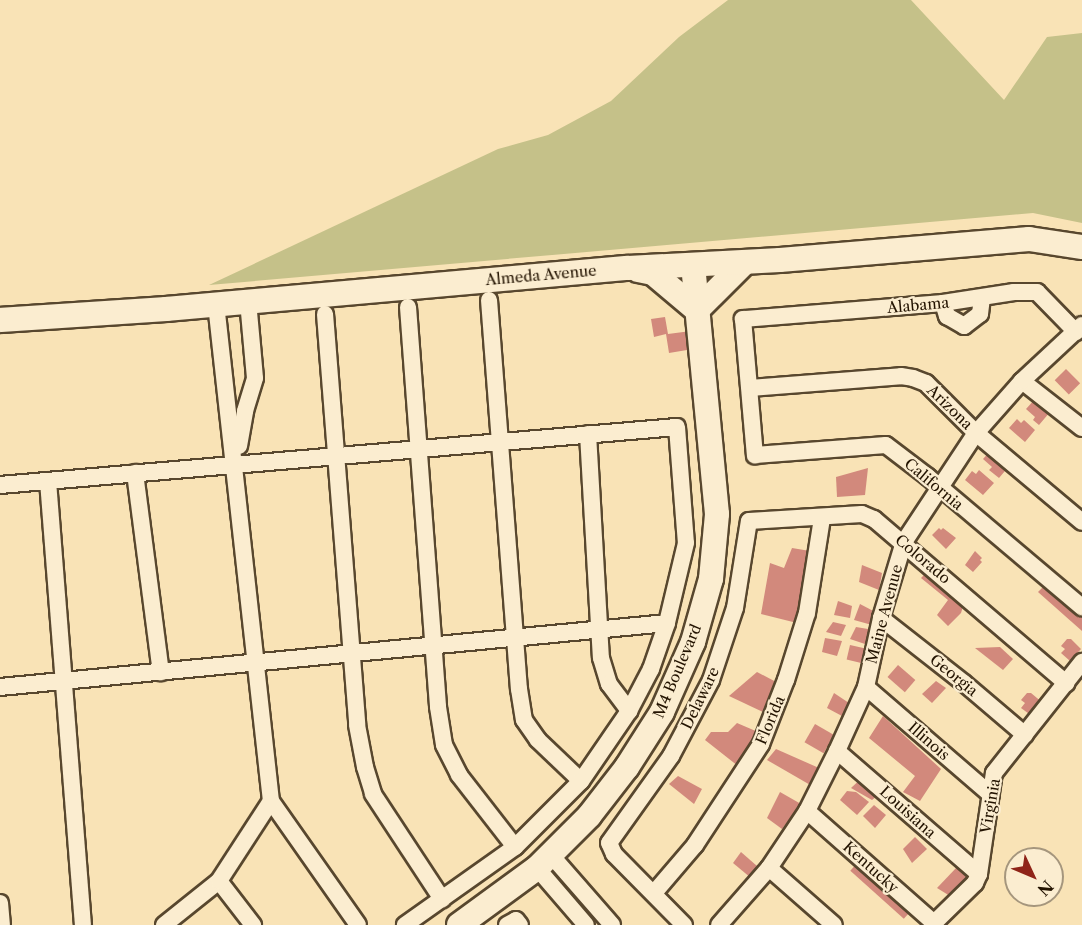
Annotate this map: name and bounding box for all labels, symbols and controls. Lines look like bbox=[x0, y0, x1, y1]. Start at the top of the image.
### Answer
street label: Almeda Avenue bbox=[484, 261, 598, 289]
street label: Alabama bbox=[886, 293, 950, 317]
street label: Arizona bbox=[924, 381, 976, 433]
street label: California bbox=[901, 454, 967, 514]
street label: Colorado bbox=[892, 531, 954, 587]
street label: Maine Avenue bbox=[862, 562, 906, 666]
street label: M4 Boulevard bbox=[649, 621, 705, 721]
street label: Georgia bbox=[926, 650, 982, 700]
street label: Delaware bbox=[677, 664, 723, 732]
street label: Florida bbox=[752, 693, 788, 747]
street label: Illinois bbox=[905, 718, 953, 764]
street label: Virginia bbox=[976, 777, 1004, 835]
street label: Louisiana bbox=[876, 782, 940, 842]
street label: Kentucky bbox=[840, 837, 902, 897]
north arrow bbox=[1004, 847, 1064, 907]
text: N bbox=[1033, 876, 1058, 900]

